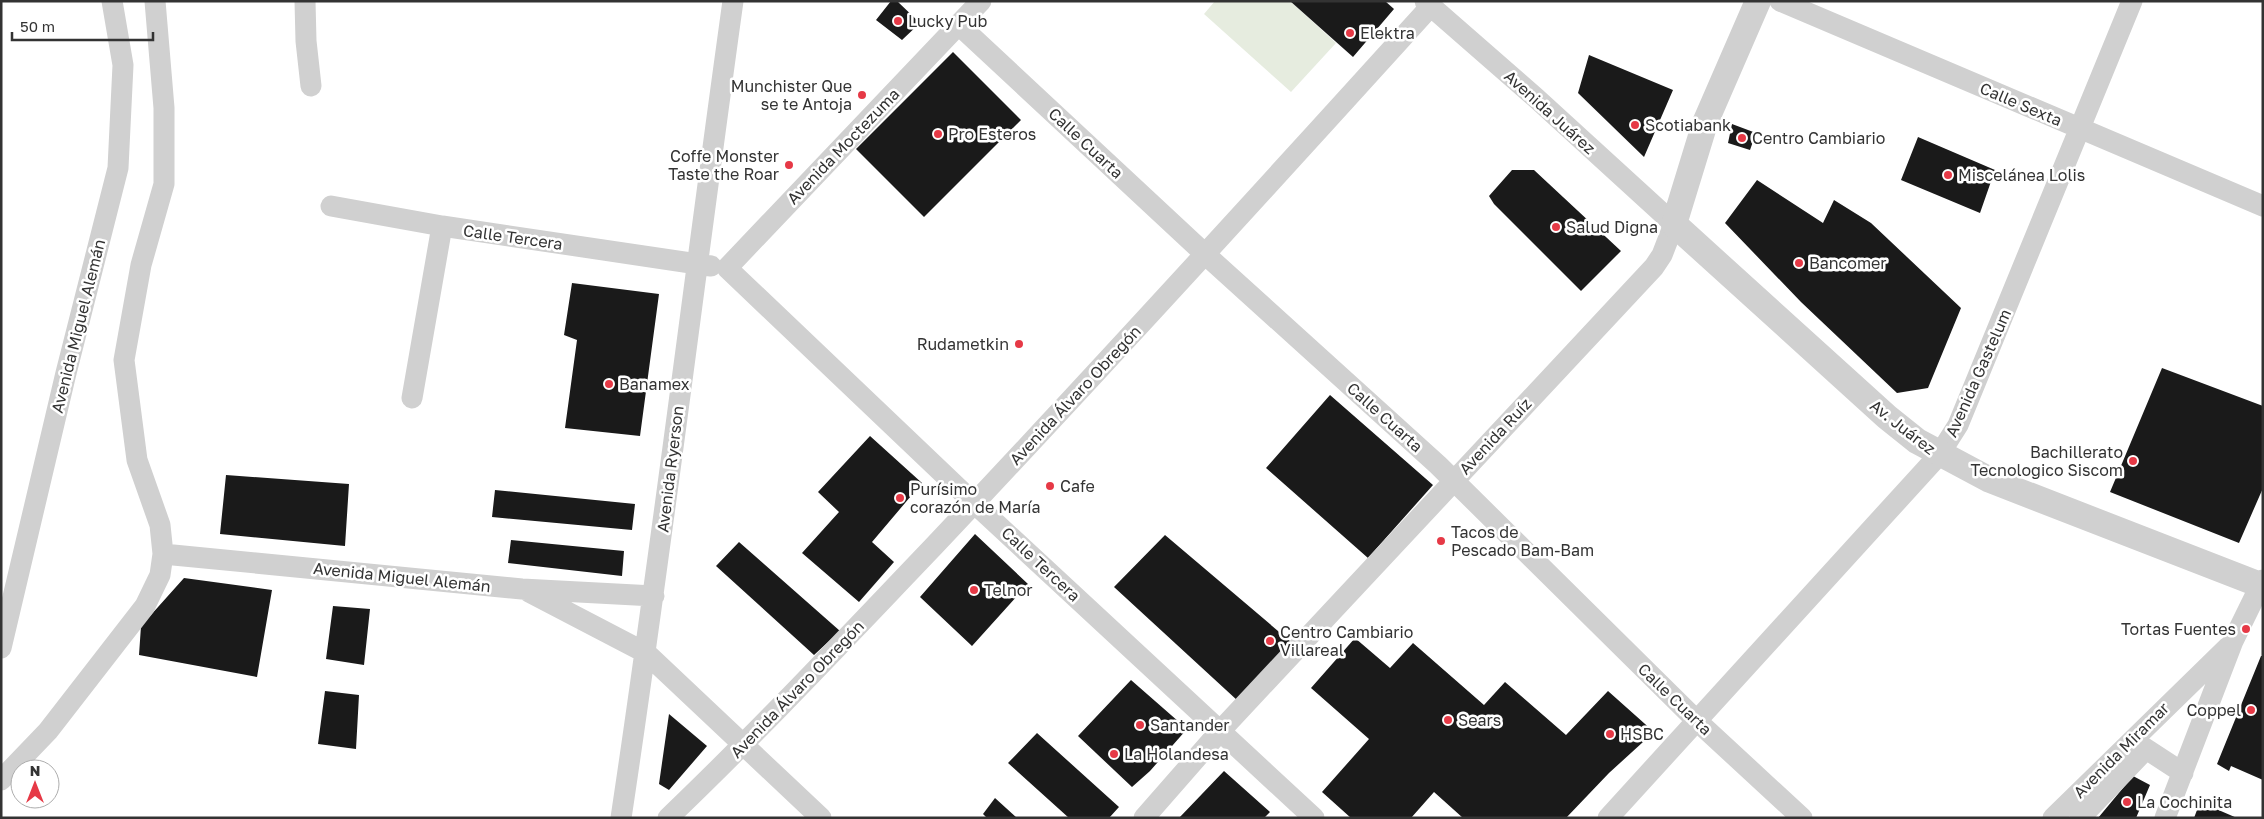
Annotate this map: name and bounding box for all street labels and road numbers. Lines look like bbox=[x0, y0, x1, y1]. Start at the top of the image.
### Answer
street label: Avenida Juárez bbox=[1500, 66, 1600, 158]
street label: Calle Sexta bbox=[1977, 78, 2065, 130]
street label: Avenida Moctezuma bbox=[782, 84, 904, 208]
street label: Calle Cuarta bbox=[1044, 103, 1128, 183]
street label: Calle Tercera bbox=[462, 220, 564, 254]
street label: Avenida Miguel Alemán bbox=[47, 237, 109, 415]
street label: Avenida Gastelum bbox=[1941, 306, 2015, 440]
street label: Avenida Álvaro Obregón bbox=[1005, 321, 1145, 469]
street label: Calle Cuarta bbox=[1343, 378, 1427, 456]
street label: Avenida Ruíz bbox=[1454, 394, 1536, 478]
street label: Av. Juárez bbox=[1866, 395, 1940, 459]
street label: Avenida Ryerson bbox=[652, 404, 688, 534]
street label: Calle Tercera bbox=[998, 523, 1084, 605]
street label: Avenida Miguel Alemán bbox=[312, 558, 492, 596]
street label: Avenida Álvaro Obregón bbox=[726, 616, 868, 762]
street label: Calle Cuarta bbox=[1634, 659, 1716, 739]
street label: Avenida Miramar bbox=[2069, 698, 2173, 802]

